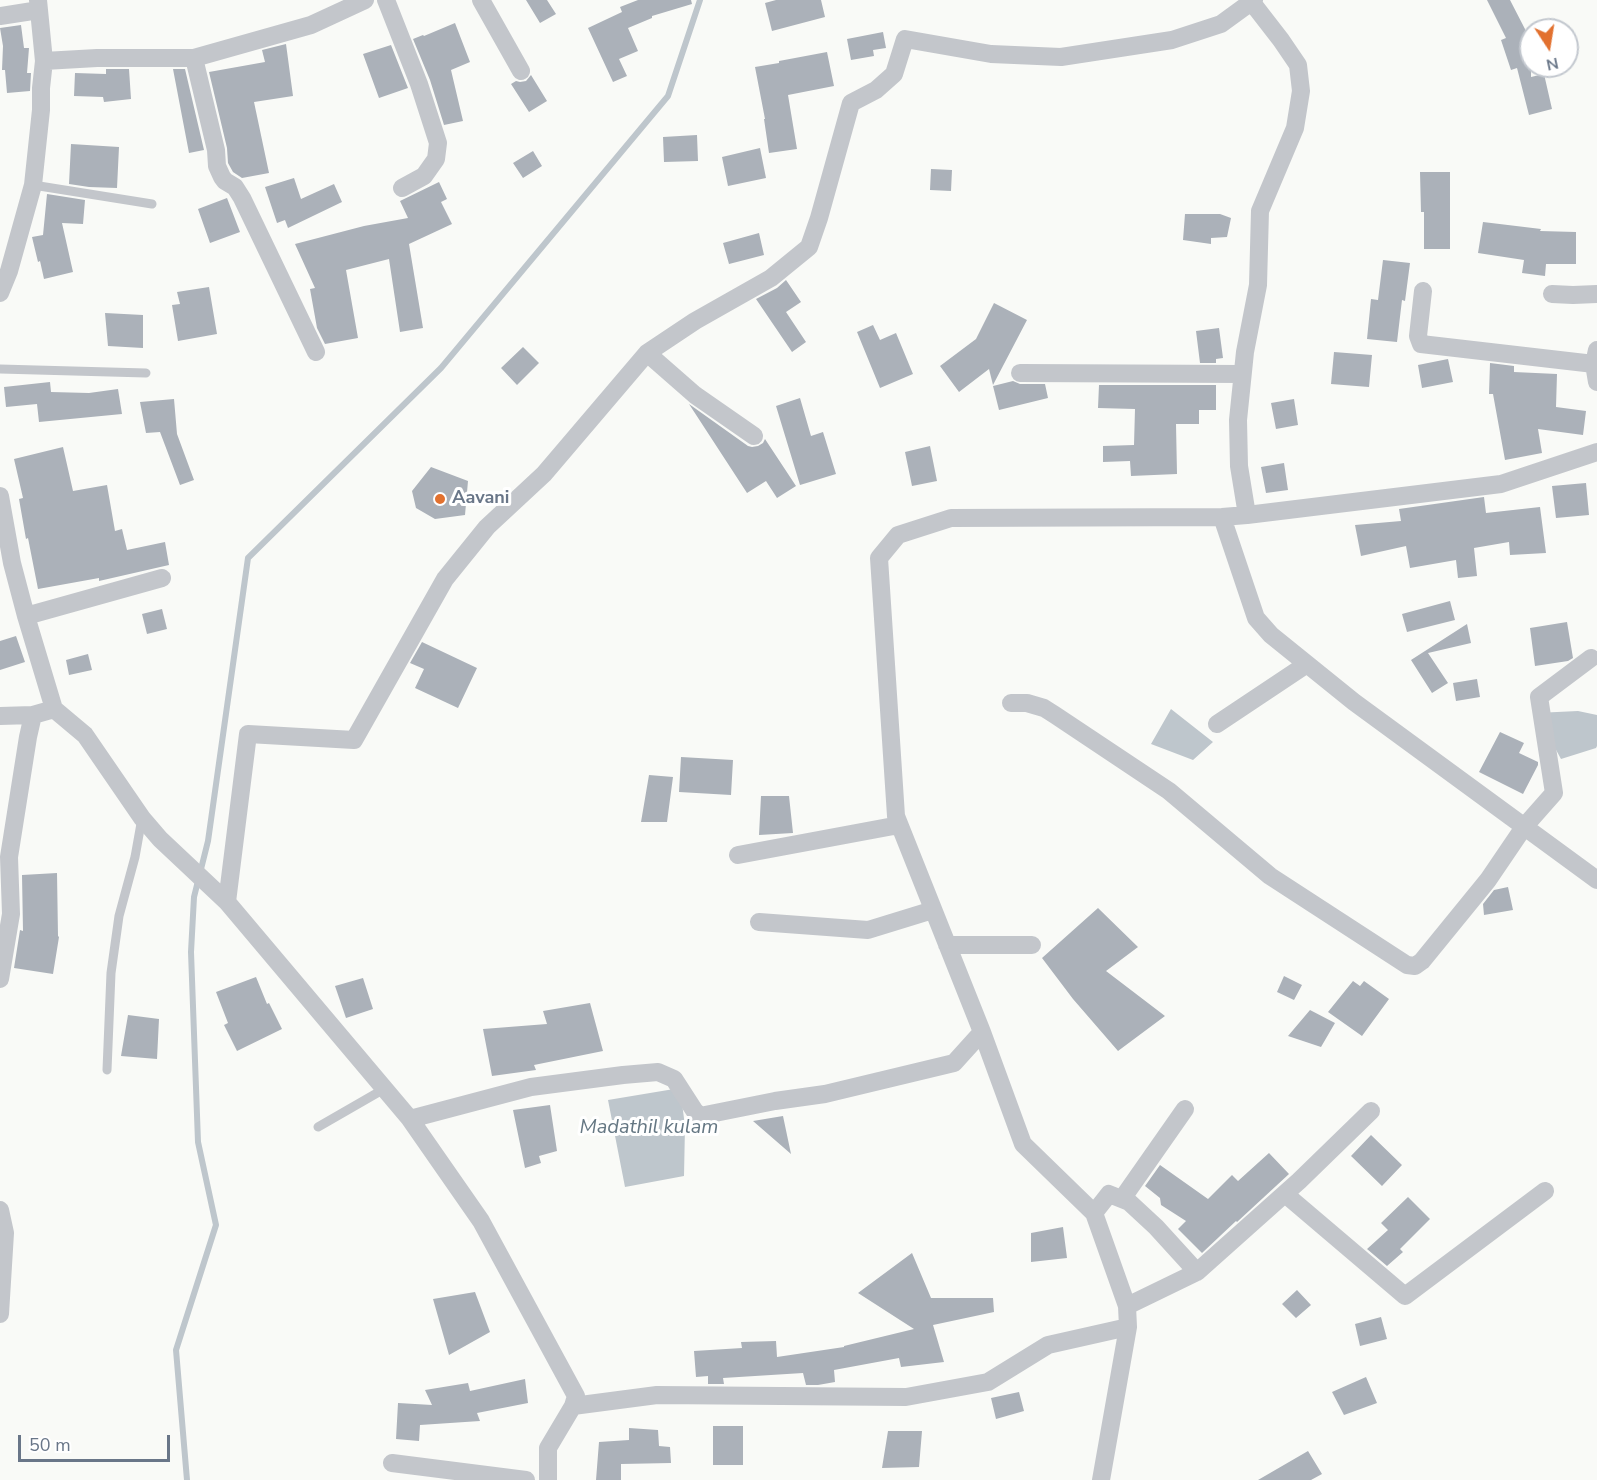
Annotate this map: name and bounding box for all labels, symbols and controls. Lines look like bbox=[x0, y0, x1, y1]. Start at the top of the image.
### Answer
north arrow bbox=[1519, 18, 1579, 78]
text: N bbox=[1544, 52, 1560, 76]
place label: Aavani bbox=[452, 488, 509, 510]
marker: Aavani bbox=[433, 492, 447, 506]
water label: Madathil kulam bbox=[580, 1116, 718, 1140]
scale bar bbox=[21, 1423, 172, 1461]
text: 50 m bbox=[29, 1433, 71, 1457]

